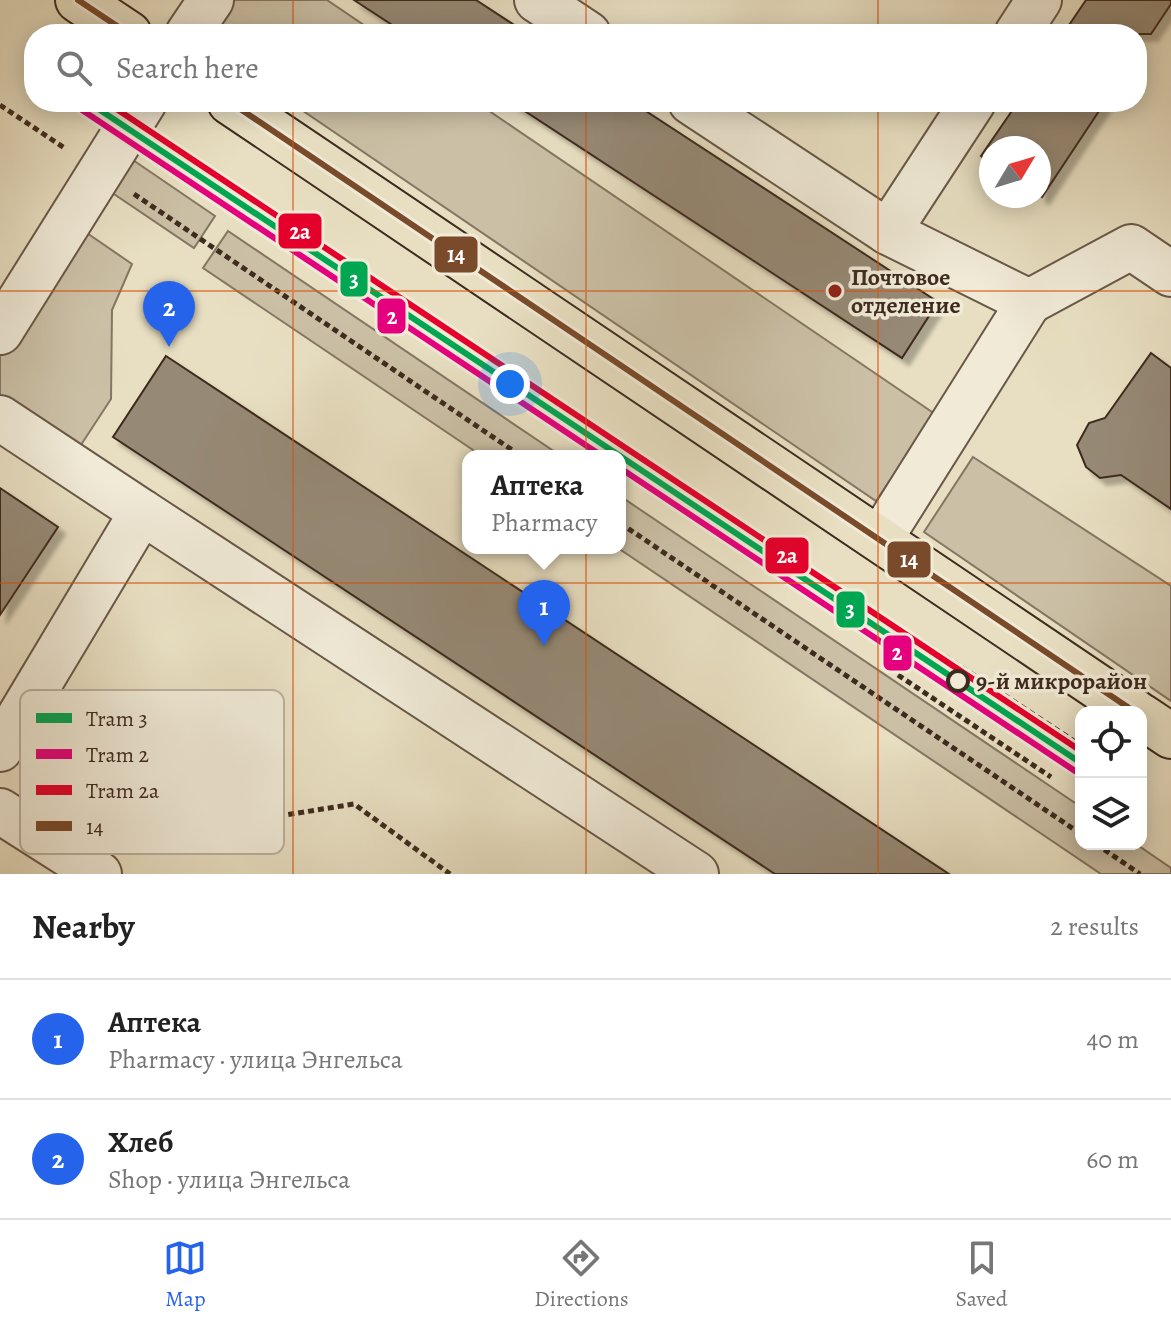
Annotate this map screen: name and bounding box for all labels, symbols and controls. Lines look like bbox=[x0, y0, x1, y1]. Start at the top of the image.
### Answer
search box bbox=[24, 24, 1147, 112]
icon: search bbox=[52, 46, 96, 90]
text: Search here bbox=[116, 48, 259, 88]
north arrow bbox=[979, 136, 1051, 208]
line badge: 2а bbox=[277, 212, 323, 250]
text: 2а bbox=[289, 217, 311, 247]
line badge: 14 bbox=[433, 235, 479, 274]
text: 14 bbox=[447, 240, 465, 270]
line badge: 3 bbox=[339, 260, 369, 298]
place label: Почтовое отделение bbox=[851, 261, 961, 321]
text: 3 bbox=[349, 265, 359, 295]
pin: 2 bbox=[143, 281, 195, 347]
marker: Почтовое отделение bbox=[826, 282, 844, 300]
line badge: 2 bbox=[376, 297, 407, 335]
text: 2 bbox=[387, 302, 398, 332]
your location bbox=[490, 364, 530, 404]
popup bbox=[462, 450, 626, 554]
text: Аптека bbox=[491, 465, 584, 505]
text: Pharmacy bbox=[491, 505, 597, 540]
line badge: 2а bbox=[764, 536, 810, 575]
line badge: 14 bbox=[886, 540, 932, 579]
text: 2а bbox=[776, 541, 798, 571]
text: 14 bbox=[900, 545, 918, 575]
pin: 1 bbox=[518, 580, 570, 646]
line badge: 3 bbox=[835, 590, 866, 629]
text: 3 bbox=[845, 595, 855, 625]
line badge: 2 bbox=[882, 634, 913, 672]
text: 2 bbox=[892, 638, 903, 668]
place label: 9-й микрорайон bbox=[976, 665, 1147, 697]
marker: 9-й микрорайон bbox=[947, 670, 969, 692]
legend bbox=[20, 690, 284, 854]
text: Tram 3 bbox=[86, 704, 148, 734]
map controls bbox=[1075, 706, 1147, 850]
button: locate bbox=[1075, 706, 1147, 778]
text: Tram 2 bbox=[86, 740, 149, 770]
text: Tram 2а bbox=[86, 776, 160, 806]
button: layers bbox=[1075, 778, 1147, 850]
text: 14 bbox=[86, 812, 104, 842]
text: Nearby bbox=[32, 903, 135, 950]
text: 2 results bbox=[1050, 909, 1139, 944]
text: Аптека bbox=[108, 1002, 201, 1042]
text: 1 bbox=[53, 1022, 63, 1057]
text: 40 m bbox=[1087, 1022, 1139, 1057]
text: Pharmacy · улица Энгельса bbox=[108, 1042, 403, 1077]
text: Хлеб bbox=[108, 1122, 173, 1162]
text: 2 bbox=[52, 1142, 64, 1177]
text: 60 m bbox=[1086, 1142, 1139, 1177]
text: Shop · улица Энгельса bbox=[108, 1162, 350, 1197]
tab: Map bbox=[163, 1236, 207, 1314]
tab: Directions bbox=[534, 1236, 629, 1314]
tab: Saved bbox=[955, 1236, 1008, 1314]

